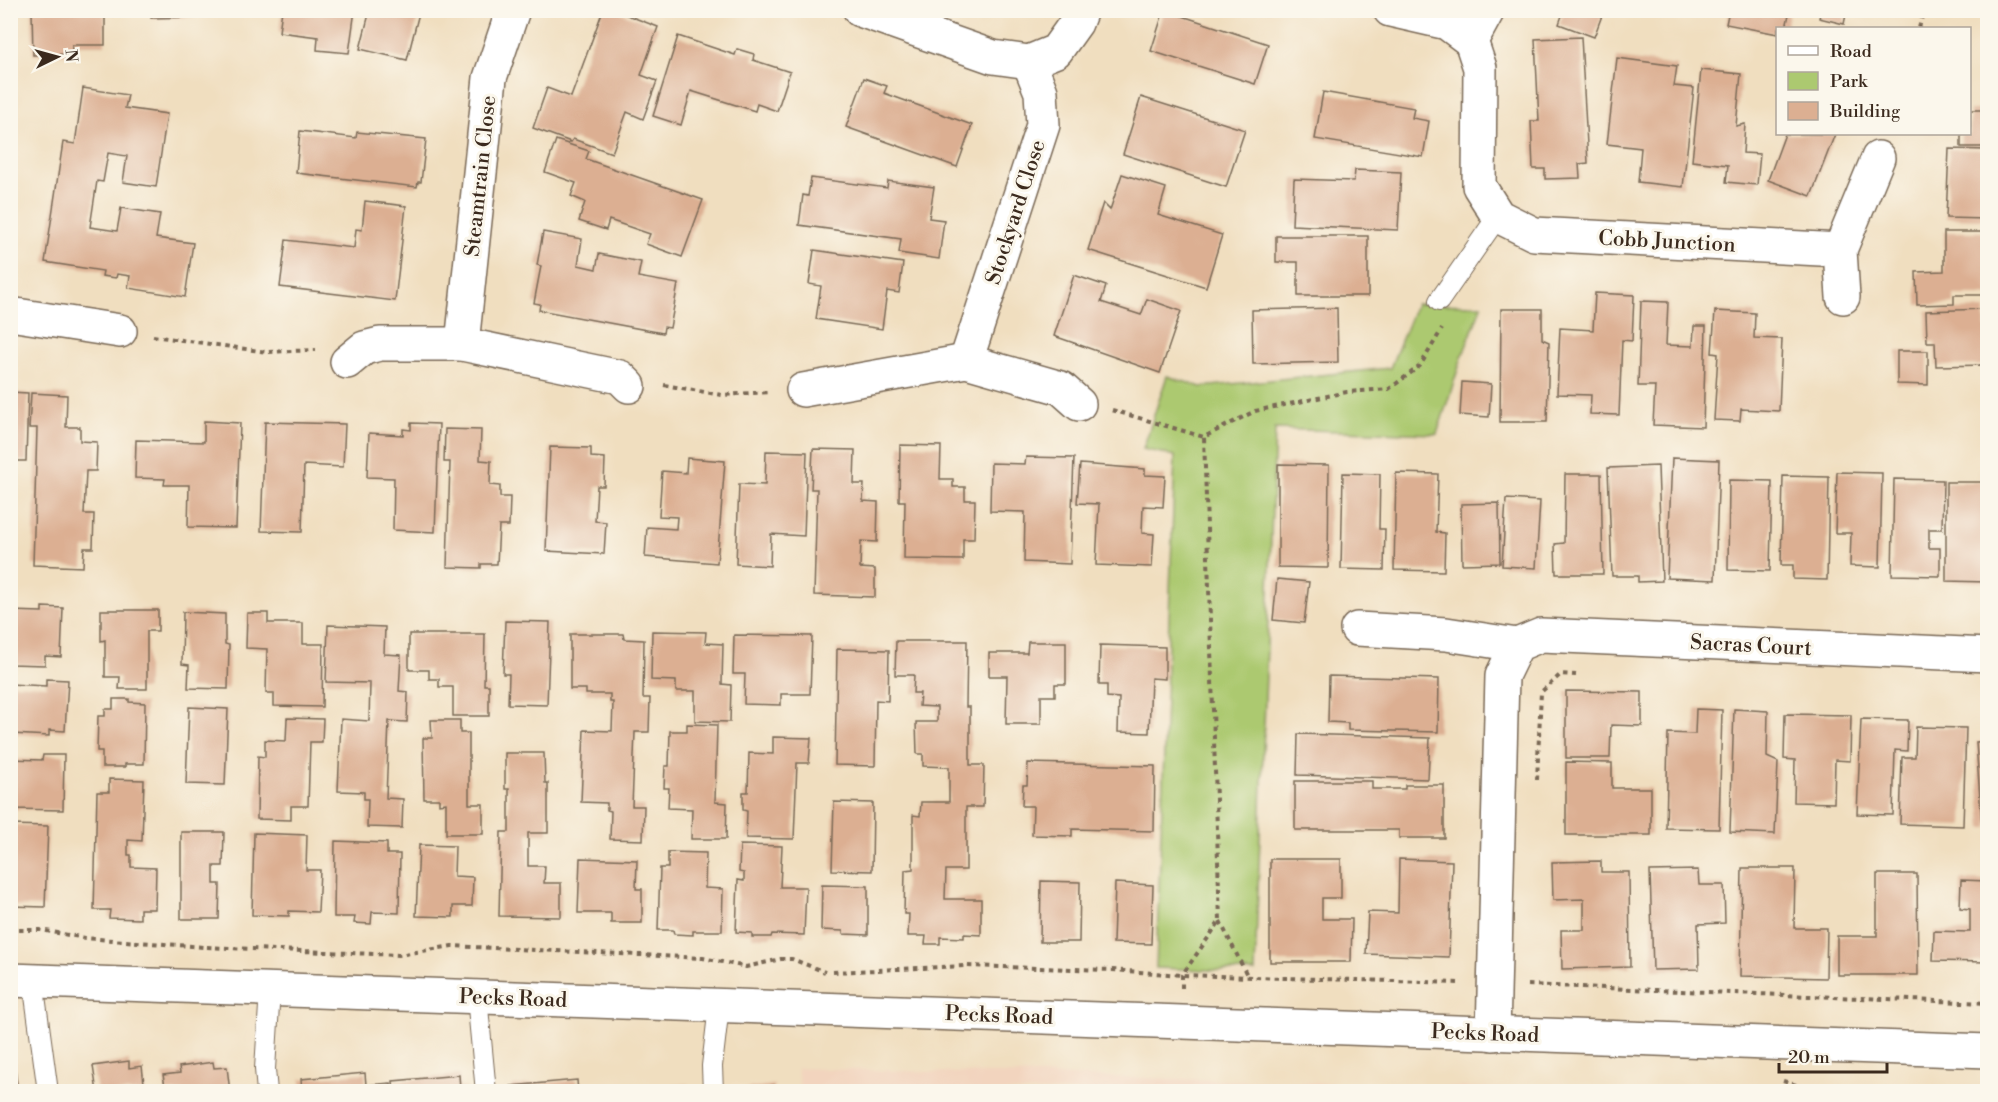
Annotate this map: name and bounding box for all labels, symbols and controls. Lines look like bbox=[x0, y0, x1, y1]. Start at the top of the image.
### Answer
north arrow bbox=[27, 27, 87, 87]
legend bbox=[1776, 27, 1971, 135]
text: Road bbox=[1830, 40, 1873, 63]
text: N bbox=[60, 49, 81, 63]
text: Park bbox=[1830, 70, 1869, 93]
street label: Steamtrain Close bbox=[460, 94, 502, 258]
text: Building bbox=[1829, 100, 1901, 123]
street label: Stockyard Close bbox=[980, 137, 1052, 288]
street label: Cobb Junction bbox=[1598, 225, 1737, 259]
street label: Sacras Court bbox=[1689, 630, 1813, 662]
street label: Pecks Road bbox=[458, 984, 568, 1014]
street label: Pecks Road bbox=[944, 1001, 1054, 1031]
street label: Pecks Road bbox=[1430, 1019, 1540, 1049]
scale bar bbox=[1779, 1036, 1887, 1074]
text: 20 m bbox=[1788, 1046, 1830, 1069]

